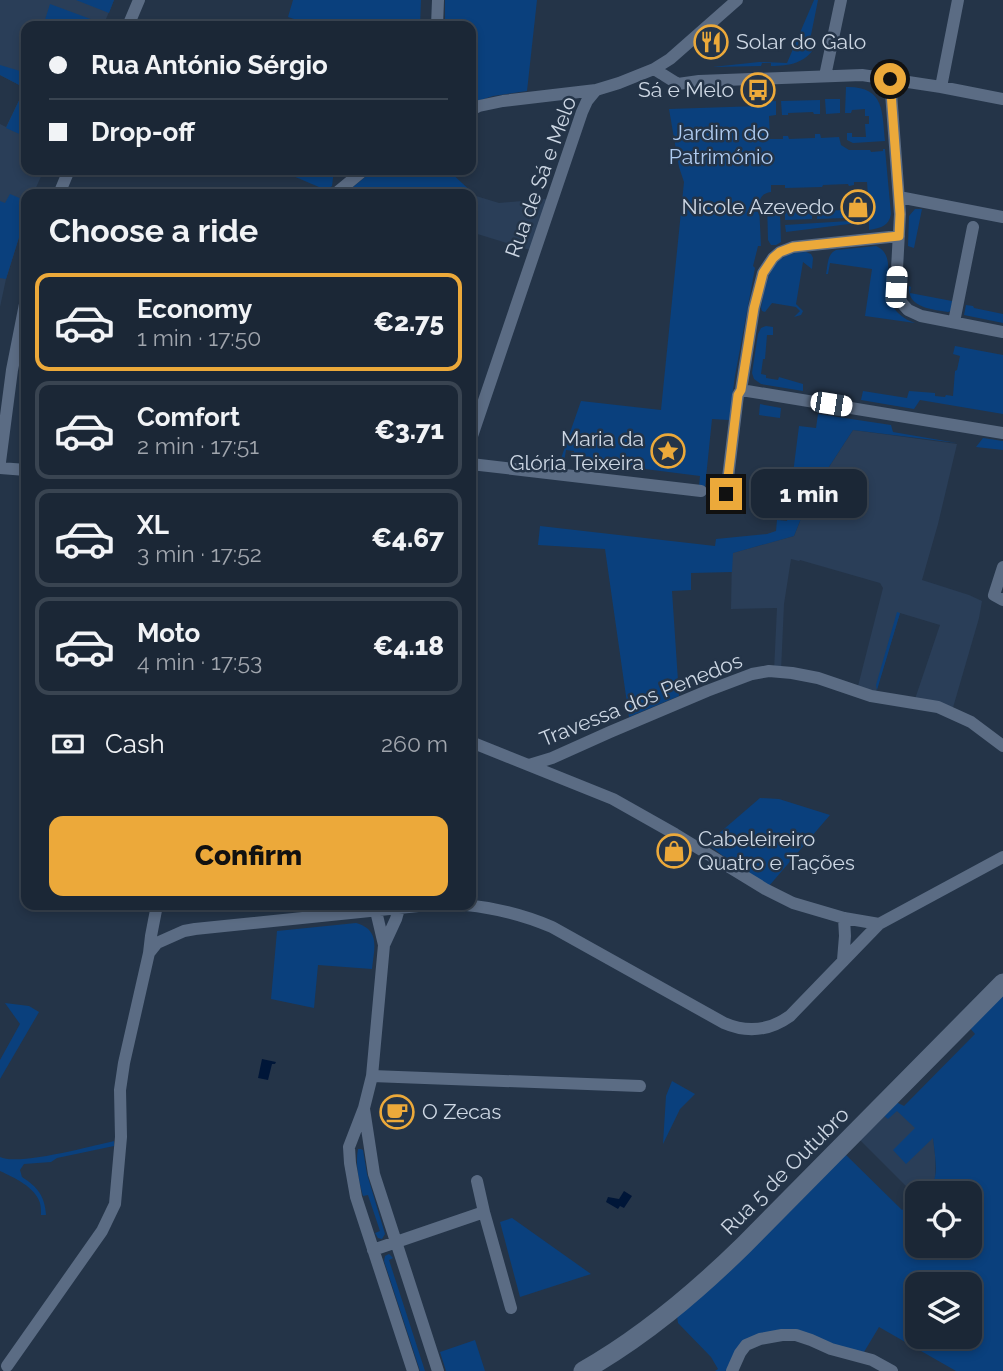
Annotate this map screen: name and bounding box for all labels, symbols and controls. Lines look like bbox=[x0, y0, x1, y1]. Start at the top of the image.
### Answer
restaurant icon: Solar do Galo bbox=[692, 23, 730, 61]
place label: Solar do Galo bbox=[736, 29, 866, 54]
text: Rua António Sérgio bbox=[91, 50, 328, 80]
route start bbox=[874, 63, 906, 95]
bus stop icon: Sá e Melo bbox=[739, 71, 777, 109]
place label: Sá e Melo bbox=[638, 77, 734, 102]
street label: Rua de Sá e Melo bbox=[500, 93, 581, 261]
text: Drop-off bbox=[91, 117, 195, 147]
park label: Jardim do Património bbox=[669, 120, 773, 169]
shop icon: Nicole Azevedo bbox=[839, 188, 877, 226]
place label: Nicole Azevedo bbox=[682, 194, 834, 219]
text: Choose a ride bbox=[49, 212, 258, 249]
car bbox=[885, 265, 908, 309]
icon: car bbox=[53, 291, 116, 354]
text: Economy bbox=[137, 294, 252, 324]
text: €2.75 bbox=[373, 307, 444, 337]
text: 1 min · 17:50 bbox=[137, 324, 261, 351]
car bbox=[809, 390, 854, 418]
icon: car bbox=[53, 399, 116, 462]
text: Comfort bbox=[137, 402, 240, 432]
text: €3.71 bbox=[374, 415, 444, 445]
place label: Maria da Glória Teixeira bbox=[509, 426, 644, 475]
text: 2 min · 17:51 bbox=[137, 432, 259, 459]
place icon: Maria da Glória Teixeira bbox=[649, 432, 687, 470]
callout: 1 min bbox=[750, 470, 866, 518]
route end bbox=[710, 478, 742, 510]
text: 1 min bbox=[779, 480, 839, 507]
icon: car bbox=[53, 507, 116, 570]
text: XL bbox=[137, 510, 169, 540]
text: €4.67 bbox=[371, 523, 444, 553]
text: 3 min · 17:52 bbox=[137, 540, 262, 567]
icon: car bbox=[53, 615, 116, 678]
text: Moto bbox=[137, 618, 200, 648]
text: €4.18 bbox=[373, 631, 444, 661]
street label: Travessa dos Penedos bbox=[536, 647, 746, 752]
text: 4 min · 17:53 bbox=[137, 648, 262, 675]
icon: cash bbox=[49, 725, 87, 763]
text: Cash bbox=[105, 729, 165, 759]
text: 260 m bbox=[381, 730, 448, 757]
button: Confirm bbox=[49, 816, 448, 896]
place label: Cabeleireiro Quatro e Tações bbox=[698, 826, 855, 875]
shop icon: Cabeleireiro Quatro e Tações bbox=[655, 832, 693, 870]
cafe icon: O Zecas bbox=[378, 1093, 416, 1131]
place label: O Zecas bbox=[422, 1099, 501, 1124]
street label: Rua 5 de Outubro bbox=[715, 1101, 854, 1240]
map controls bbox=[905, 1181, 982, 1349]
button: locate bbox=[905, 1181, 982, 1258]
button: layers bbox=[905, 1272, 982, 1349]

